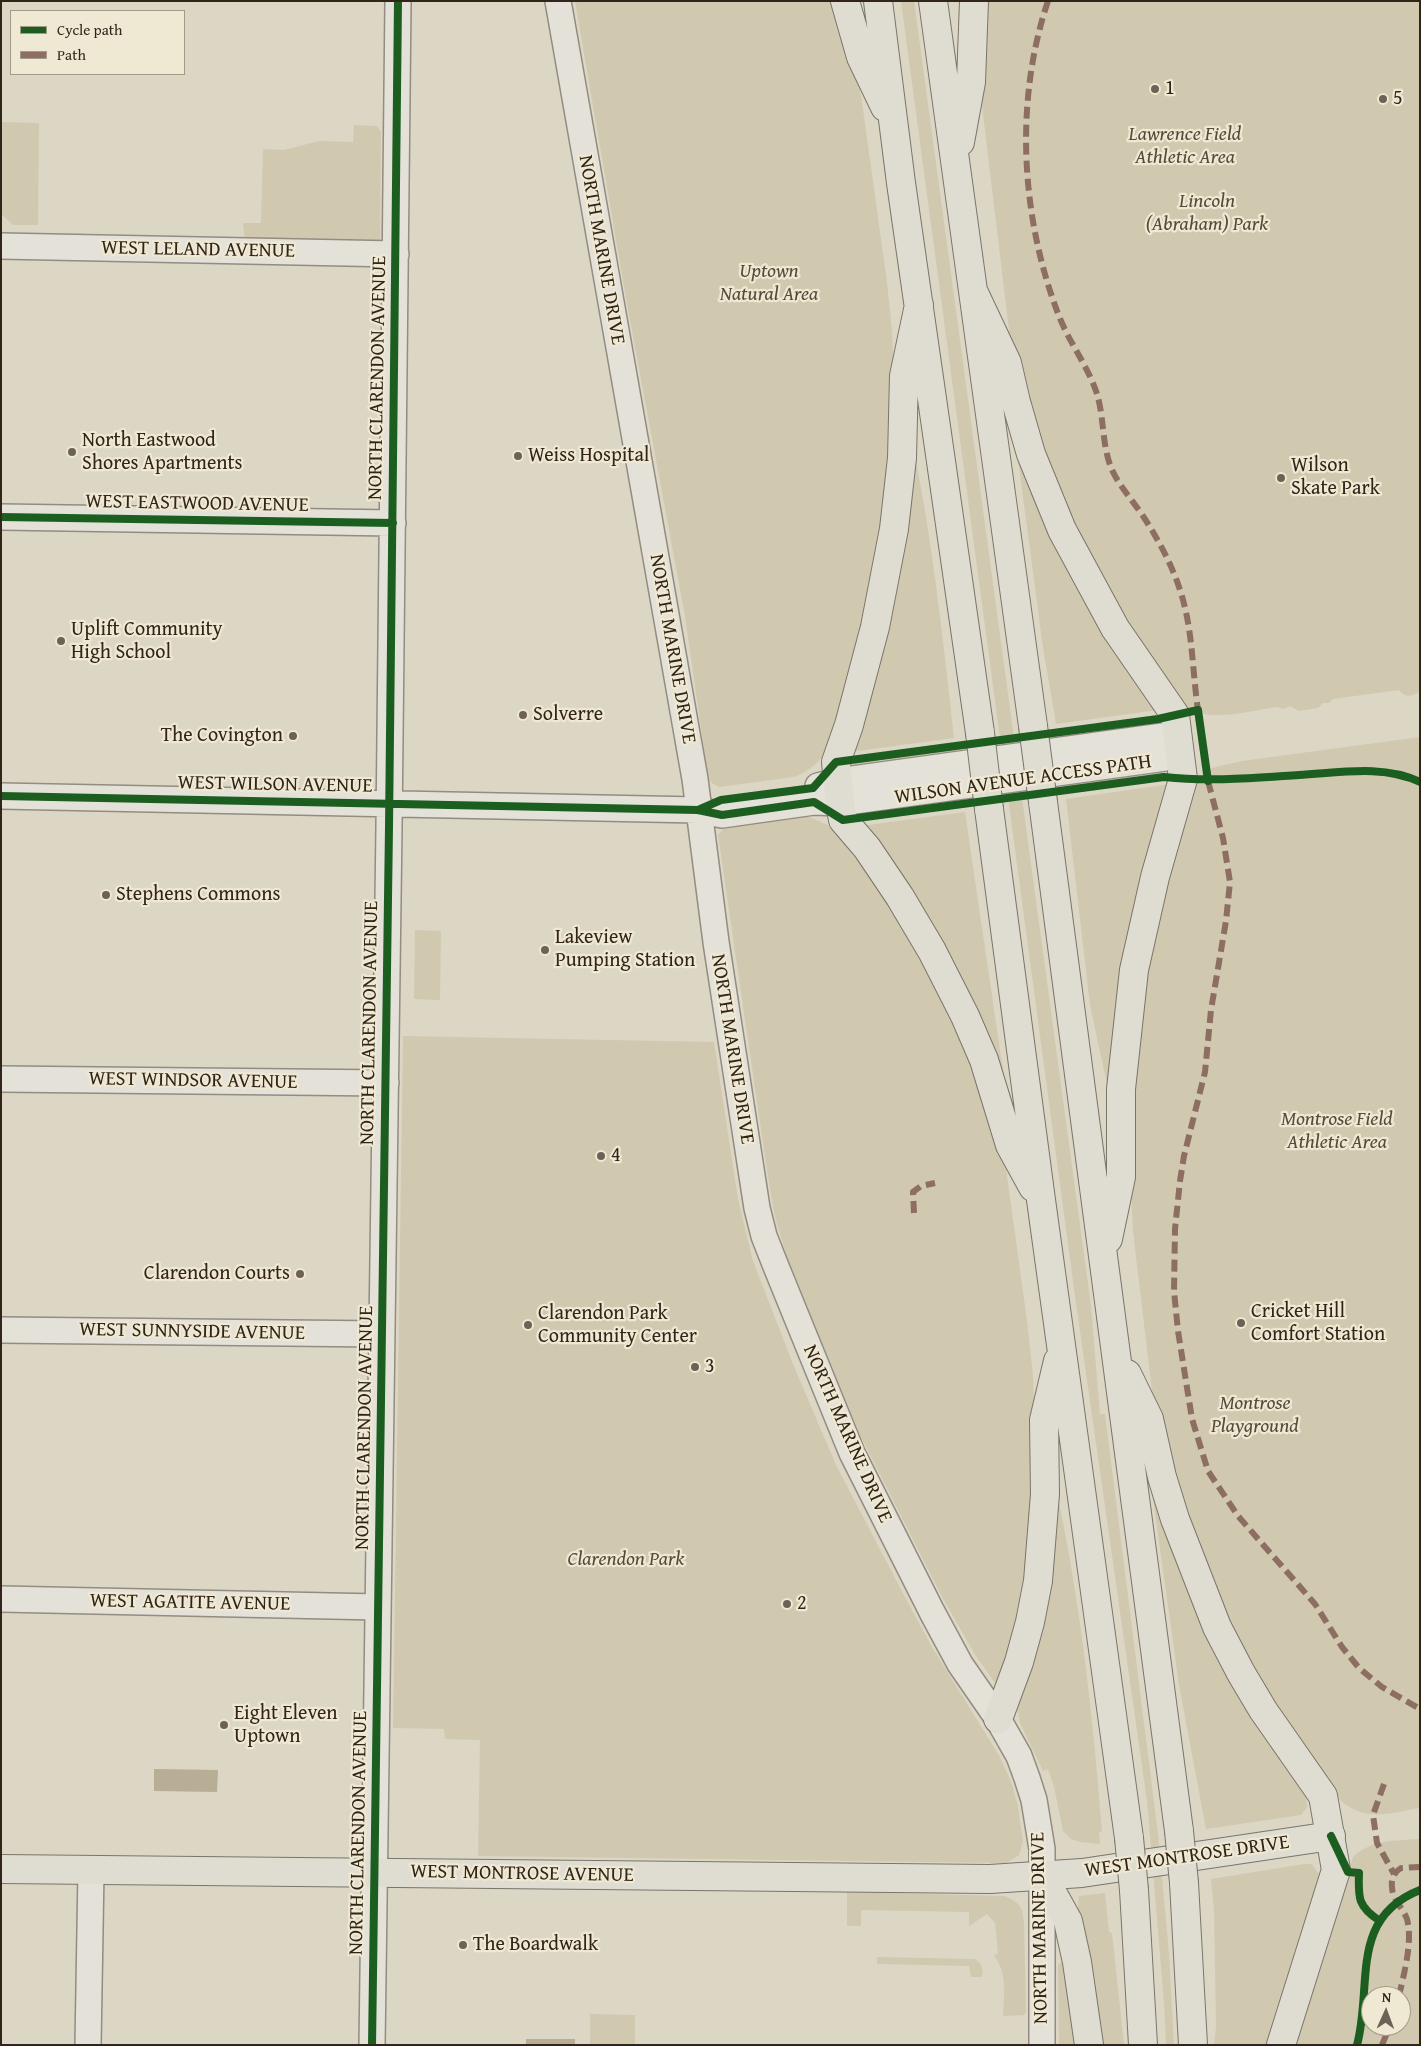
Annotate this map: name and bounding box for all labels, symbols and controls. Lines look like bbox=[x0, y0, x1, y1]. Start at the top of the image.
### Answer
legend bbox=[10, 10, 185, 75]
text: Cycle path bbox=[57, 19, 123, 40]
text: Path bbox=[57, 44, 86, 65]
place label: 1 bbox=[1165, 77, 1175, 101]
marker: 1 bbox=[1149, 83, 1161, 95]
place label: 5 bbox=[1393, 87, 1403, 111]
marker: 5 bbox=[1377, 93, 1389, 105]
park label: Lawrence Field Athletic Area bbox=[1129, 123, 1241, 170]
street label: NORTH MARINE DRIVE bbox=[573, 153, 629, 347]
park label: Lincoln (Abraham) Park bbox=[1146, 190, 1268, 237]
street label: WEST LELAND AVENUE bbox=[101, 236, 295, 264]
street label: NORTH CLARENDON AVENUE bbox=[364, 256, 392, 500]
park label: Uptown Natural Area bbox=[720, 260, 818, 307]
place label: North Eastwood Shores Apartments bbox=[82, 429, 242, 476]
place label: Weiss Hospital bbox=[528, 444, 649, 468]
marker: North Eastwood Shores Apartments bbox=[66, 446, 78, 458]
marker: Weiss Hospital bbox=[512, 450, 524, 462]
place label: Wilson Skate Park bbox=[1291, 454, 1380, 501]
marker: Wilson Skate Park bbox=[1275, 472, 1287, 484]
street label: WEST EASTWOOD AVENUE bbox=[85, 490, 309, 518]
street label: NORTH MARINE DRIVE bbox=[644, 552, 700, 746]
place label: Uplift Community High School bbox=[71, 618, 223, 665]
marker: Uplift Community High School bbox=[55, 635, 67, 647]
place label: Solverre bbox=[533, 703, 603, 727]
marker: Solverre bbox=[517, 709, 529, 721]
place label: The Covington bbox=[161, 724, 283, 748]
marker: The Covington bbox=[287, 730, 299, 742]
street label: WILSON AVENUE ACCESS PATH bbox=[893, 750, 1153, 810]
street label: WEST WILSON AVENUE bbox=[177, 771, 373, 799]
place label: Stephens Commons bbox=[116, 883, 280, 907]
marker: Stephens Commons bbox=[100, 889, 112, 901]
street label: NORTH CLARENDON AVENUE bbox=[356, 901, 384, 1145]
place label: Lakeview Pumping Station bbox=[555, 926, 695, 973]
marker: Lakeview Pumping Station bbox=[539, 944, 551, 956]
street label: NORTH MARINE DRIVE bbox=[705, 952, 759, 1146]
street label: WEST WINDSOR AVENUE bbox=[88, 1067, 298, 1095]
park label: Montrose Field Athletic Area bbox=[1281, 1108, 1393, 1155]
place label: 4 bbox=[611, 1144, 621, 1168]
marker: 4 bbox=[595, 1150, 607, 1162]
place label: Clarendon Courts bbox=[144, 1262, 290, 1286]
marker: Clarendon Courts bbox=[294, 1268, 306, 1280]
place label: Cricket Hill Comfort Station bbox=[1251, 1300, 1385, 1347]
place label: Clarendon Park Community Center bbox=[538, 1302, 697, 1349]
street label: NORTH CLARENDON AVENUE bbox=[351, 1306, 379, 1550]
marker: Cricket Hill Comfort Station bbox=[1235, 1317, 1247, 1329]
street label: WEST SUNNYSIDE AVENUE bbox=[79, 1318, 305, 1346]
marker: Clarendon Park Community Center bbox=[522, 1319, 534, 1331]
street label: NORTH MARINE DRIVE bbox=[797, 1341, 897, 1527]
place label: 3 bbox=[705, 1355, 715, 1379]
marker: 3 bbox=[689, 1361, 701, 1373]
park label: Montrose Playground bbox=[1211, 1392, 1299, 1439]
park label: Clarendon Park bbox=[568, 1548, 684, 1572]
street label: WEST AGATITE AVENUE bbox=[90, 1589, 290, 1617]
place label: 2 bbox=[797, 1592, 807, 1616]
marker: 2 bbox=[781, 1598, 793, 1610]
place label: Eight Eleven Uptown bbox=[234, 1702, 338, 1749]
street label: NORTH CLARENDON AVENUE bbox=[345, 1711, 373, 1955]
marker: Eight Eleven Uptown bbox=[218, 1719, 230, 1731]
street label: WEST MONTROSE DRIVE bbox=[1083, 1831, 1291, 1883]
street label: NORTH MARINE DRIVE bbox=[1026, 1832, 1054, 2024]
street label: WEST MONTROSE AVENUE bbox=[410, 1860, 634, 1888]
place label: The Boardwalk bbox=[473, 1933, 598, 1957]
marker: The Boardwalk bbox=[457, 1939, 469, 1951]
north arrow bbox=[1361, 1986, 1411, 2036]
text: N bbox=[1381, 1987, 1392, 2007]

